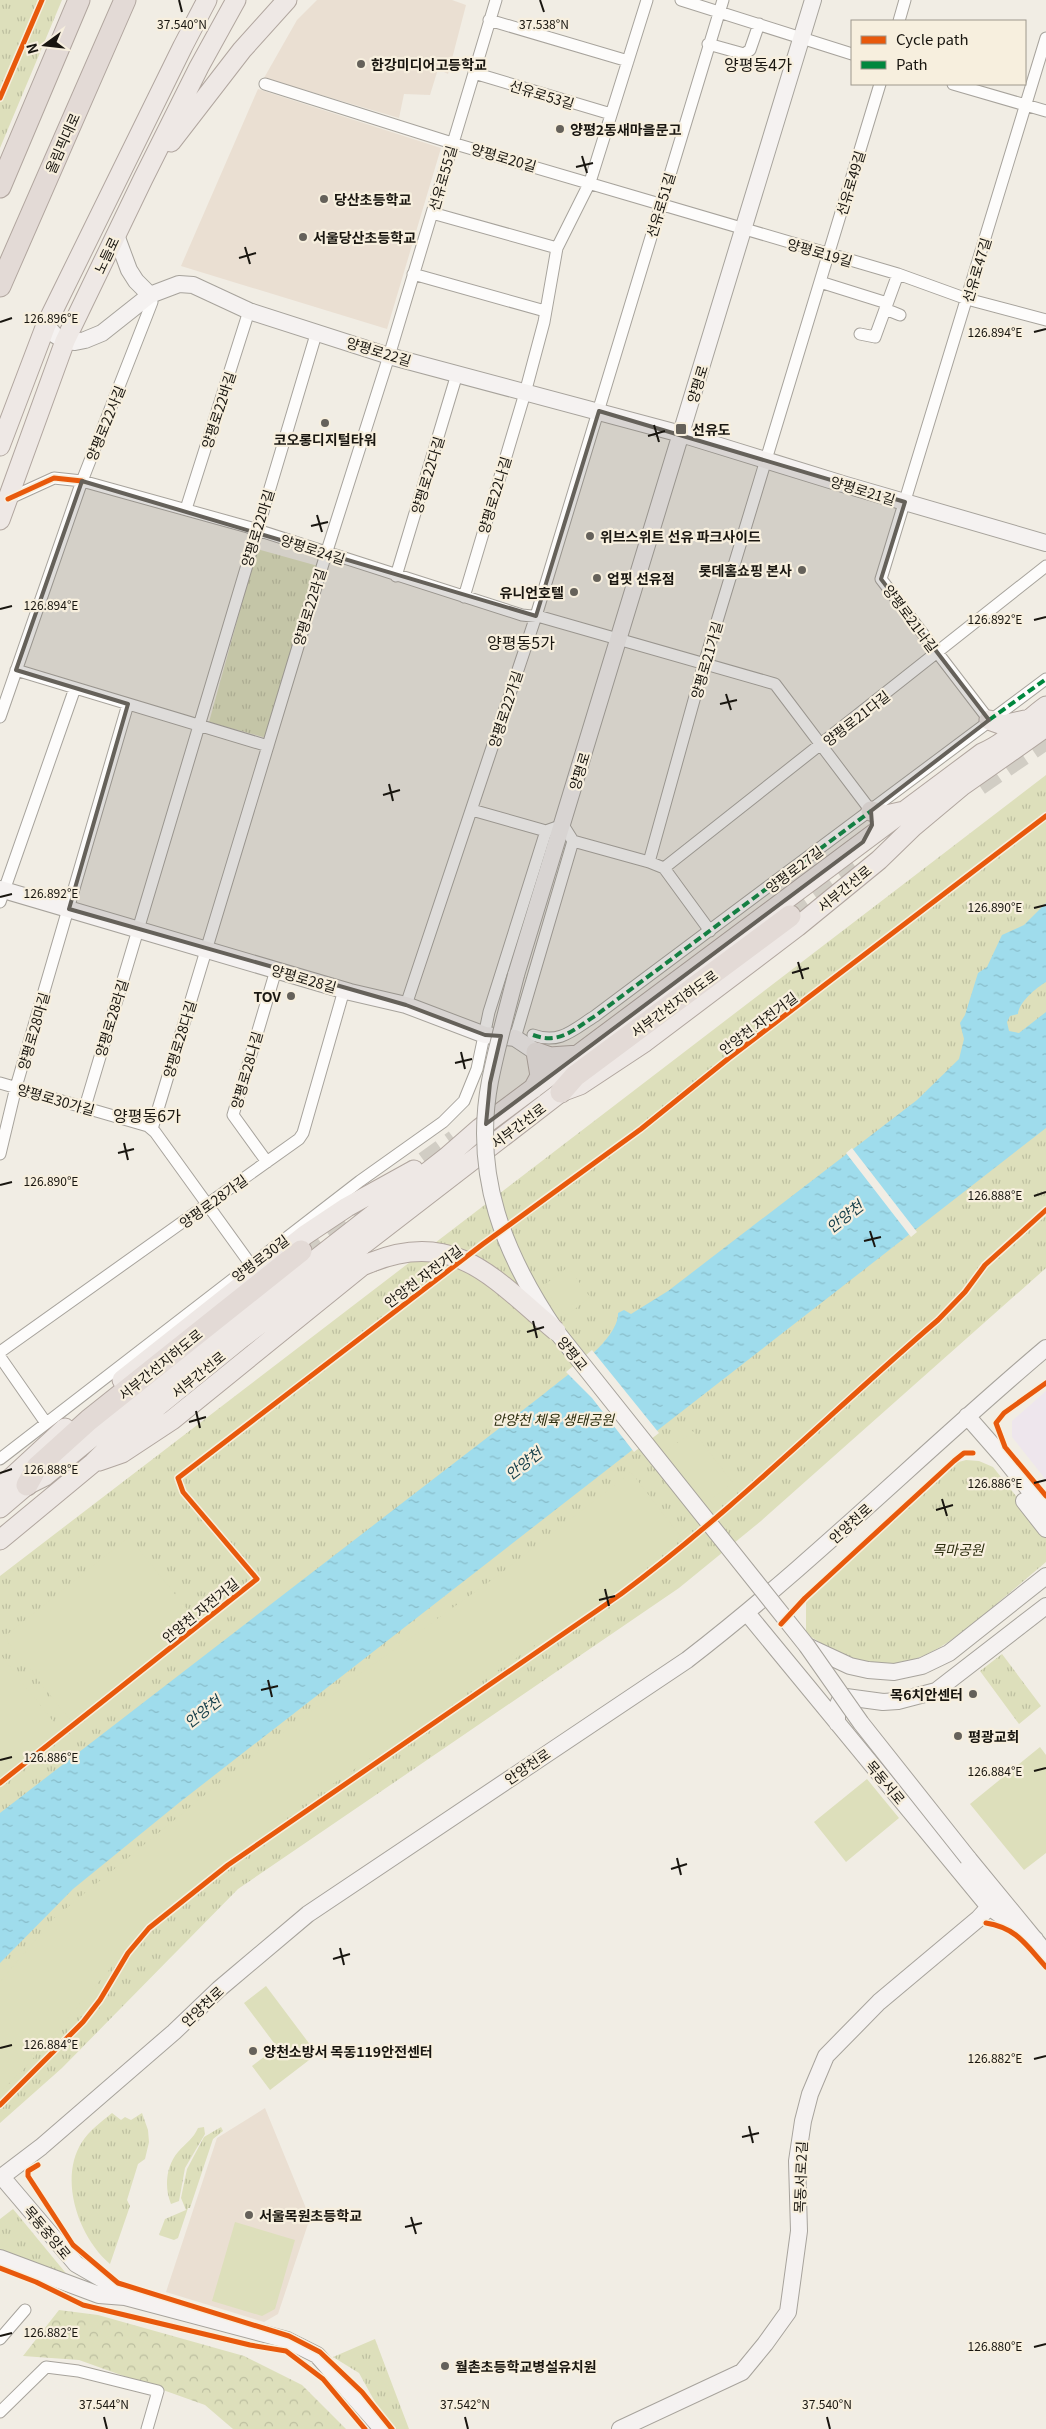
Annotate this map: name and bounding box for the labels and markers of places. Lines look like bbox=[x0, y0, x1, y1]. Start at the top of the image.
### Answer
place label: 한강미디어고등학교 bbox=[371, 54, 487, 74]
marker: 한강미디어고등학교 bbox=[355, 58, 367, 70]
place label: 양평2동새마을문고 bbox=[570, 119, 681, 139]
marker: 양평2동새마을문고 bbox=[554, 123, 566, 135]
place label: 당산초등학교 bbox=[334, 189, 411, 209]
marker: 당산초등학교 bbox=[318, 193, 330, 205]
place label: 서울당산초등학교 bbox=[313, 227, 416, 247]
marker: 서울당산초등학교 bbox=[297, 231, 309, 243]
marker: 코오롱디지털타워 bbox=[319, 417, 331, 429]
place label: 선유도 bbox=[692, 419, 731, 439]
marker: 선유도 bbox=[674, 422, 688, 436]
place label: 코오롱디지털타워 bbox=[273, 429, 377, 449]
place label: 위브스위트 선유 파크사이드 bbox=[600, 526, 761, 546]
marker: 위브스위트 선유 파크사이드 bbox=[584, 530, 596, 542]
place label: 롯데홈쇼핑 본사 bbox=[699, 560, 792, 580]
marker: 롯데홈쇼핑 본사 bbox=[796, 564, 808, 576]
place label: 업핏 선유점 bbox=[607, 568, 675, 588]
marker: 업핏 선유점 bbox=[591, 572, 603, 584]
place label: 유니언호텔 bbox=[500, 582, 564, 602]
marker: 유니언호텔 bbox=[568, 586, 580, 598]
place label: TOV bbox=[254, 986, 281, 1006]
marker: TOV bbox=[285, 990, 297, 1002]
place label: 목6치안센터 bbox=[890, 1684, 963, 1704]
marker: 목6치안센터 bbox=[967, 1688, 979, 1700]
place label: 평광교회 bbox=[968, 1726, 1020, 1746]
marker: 평광교회 bbox=[952, 1730, 964, 1742]
place label: 양천소방서 목동119안전센터 bbox=[263, 2041, 433, 2061]
marker: 양천소방서 목동119안전센터 bbox=[247, 2045, 259, 2057]
place label: 서울목원초등학교 bbox=[259, 2205, 362, 2225]
marker: 서울목원초등학교 bbox=[243, 2209, 255, 2221]
place label: 월촌초등학교병설유치원 bbox=[455, 2356, 597, 2376]
marker: 월촌초등학교병설유치원 bbox=[439, 2360, 451, 2372]

